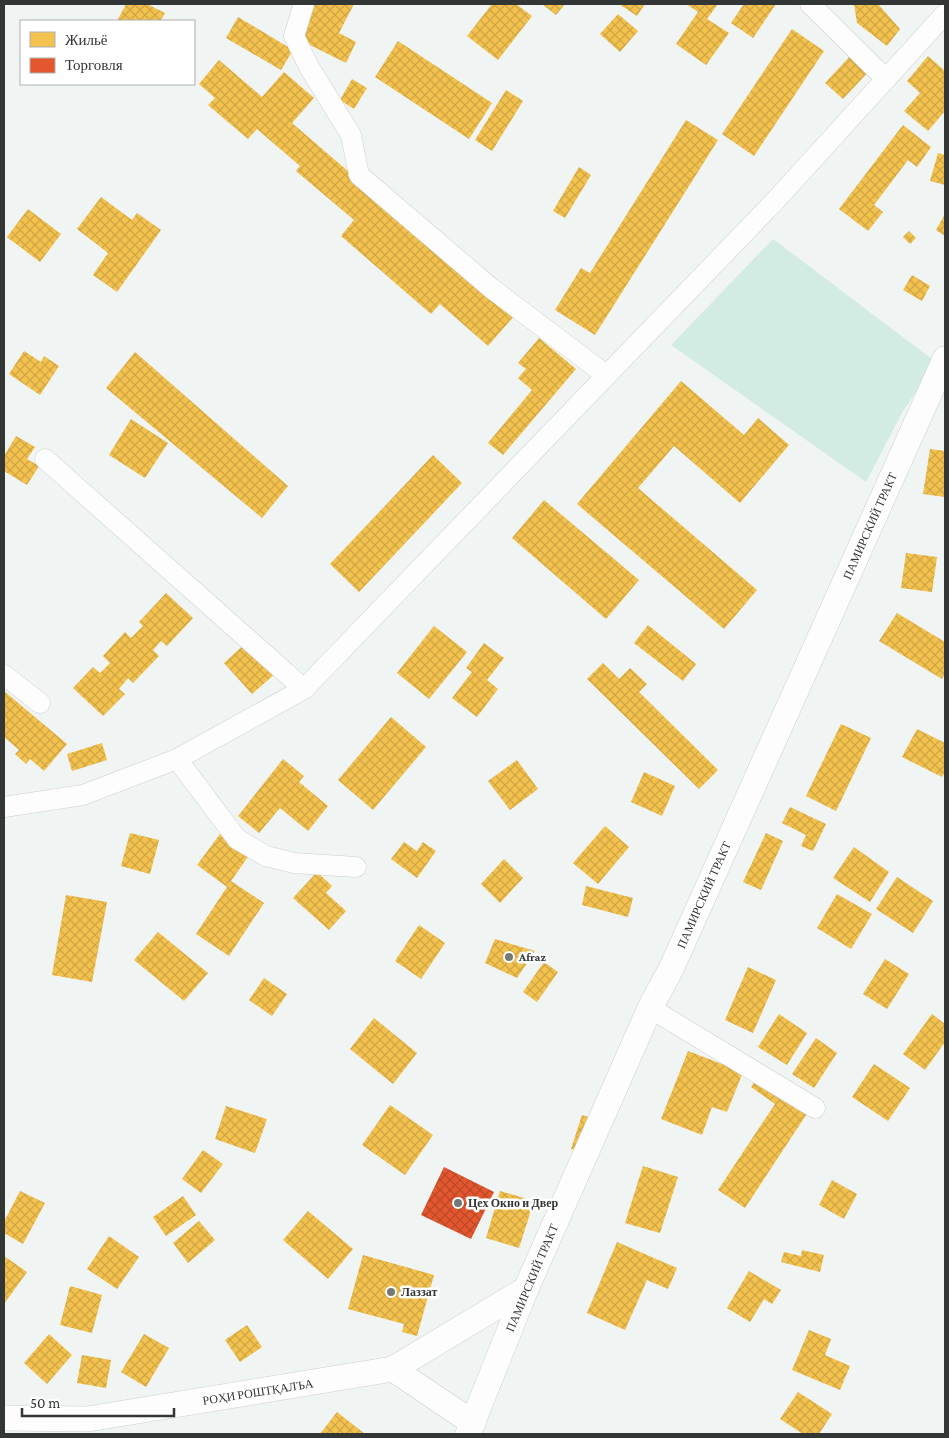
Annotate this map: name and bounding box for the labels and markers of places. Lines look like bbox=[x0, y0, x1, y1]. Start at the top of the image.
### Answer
place label: Afraz bbox=[518, 950, 546, 964]
marker: Afraz bbox=[503, 951, 515, 963]
place label: Цех Окно и Двер bbox=[468, 1196, 558, 1210]
marker: Цех Окно и Двер bbox=[452, 1197, 464, 1209]
place label: Лаззат bbox=[401, 1285, 437, 1299]
marker: Лаззат bbox=[385, 1286, 397, 1298]

